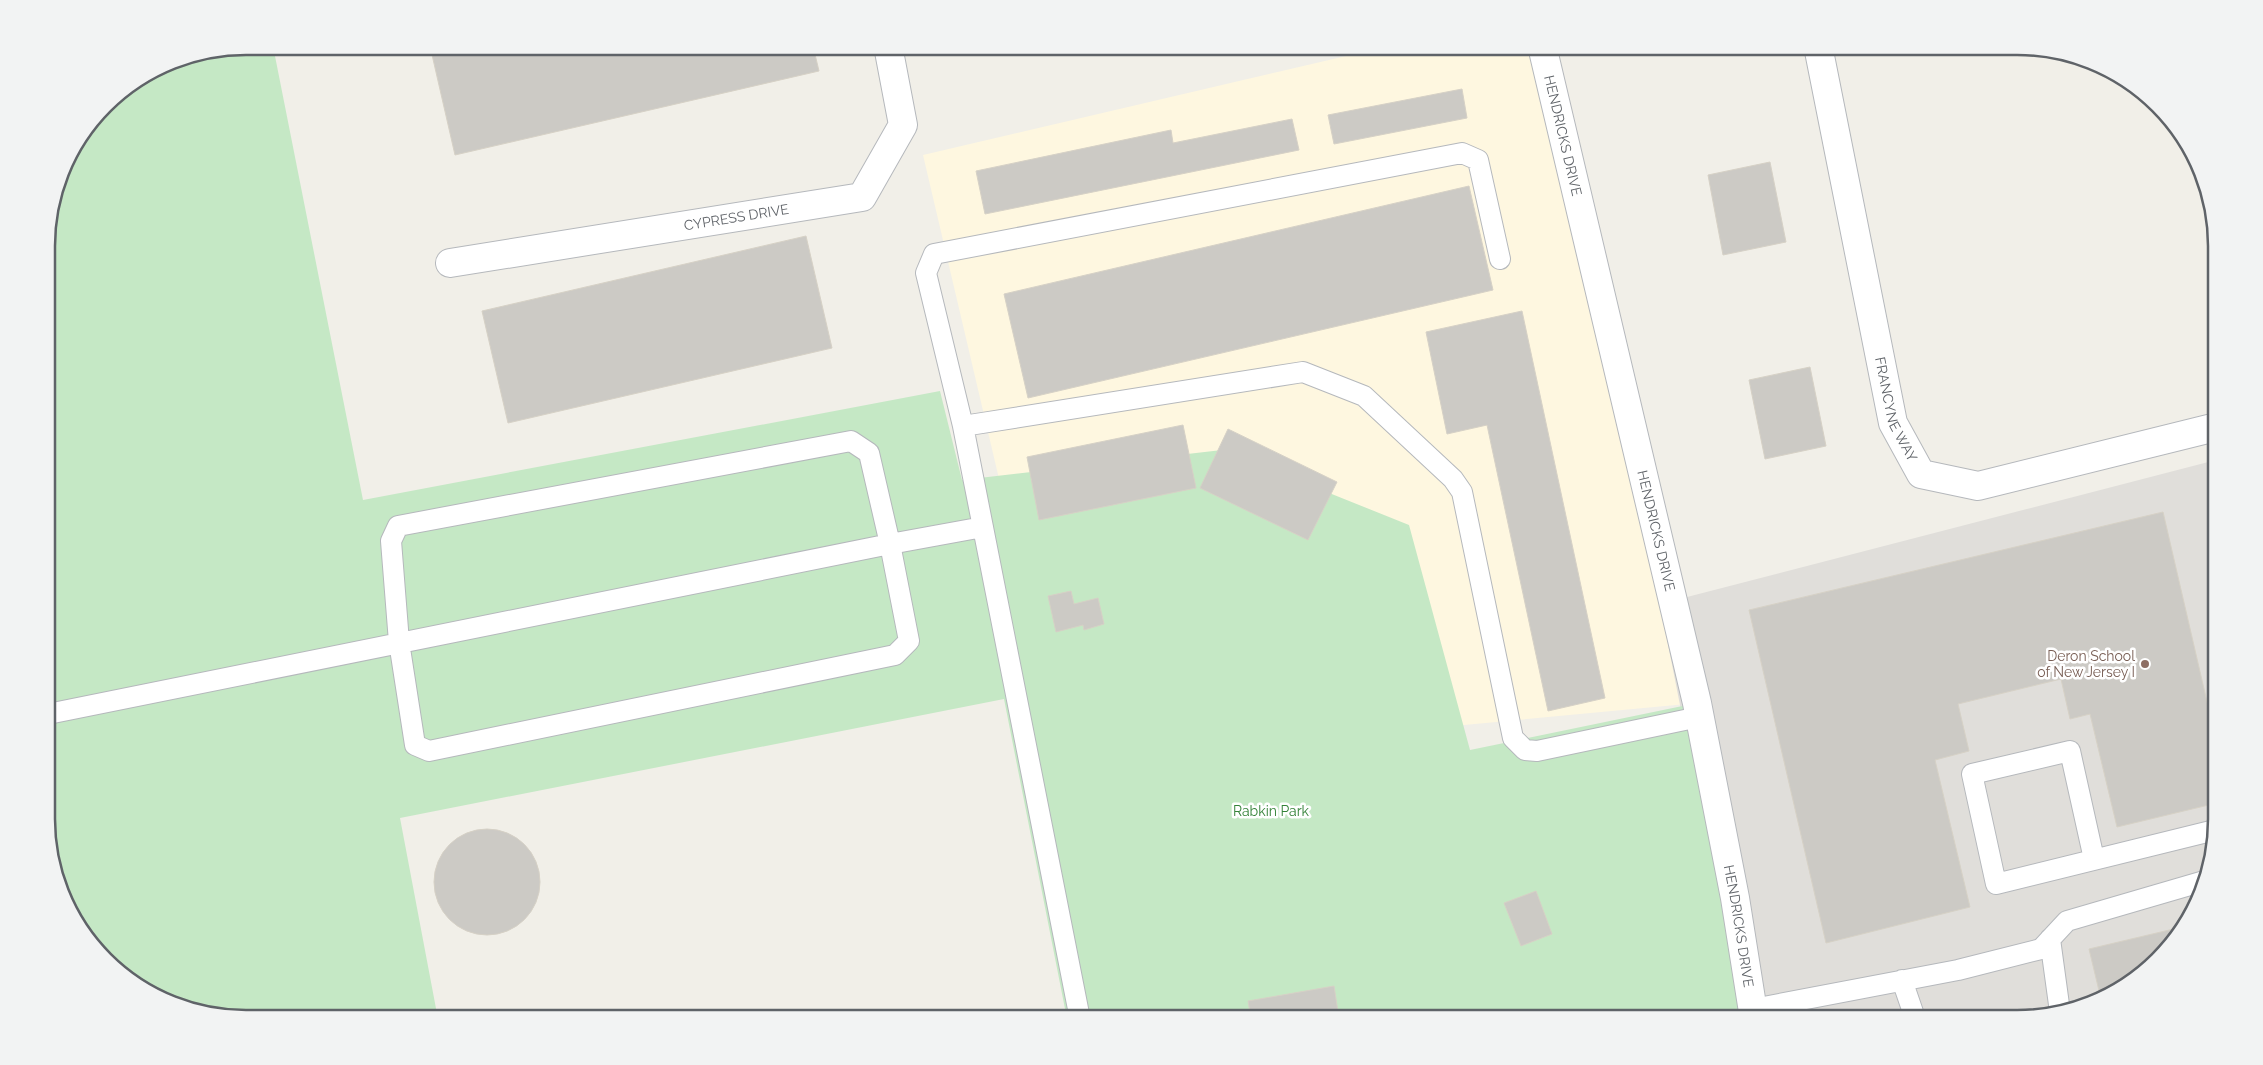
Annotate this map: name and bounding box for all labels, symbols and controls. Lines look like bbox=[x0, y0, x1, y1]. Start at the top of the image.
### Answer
street label: HENDRICKS DRIVE bbox=[1541, 73, 1585, 198]
street label: CYPRESS DRIVE bbox=[683, 201, 790, 233]
street label: FRANCYNE WAY bbox=[1872, 355, 1920, 464]
street label: HENDRICKS DRIVE bbox=[1634, 469, 1678, 593]
place label: Deron School of New Jersey I bbox=[2037, 648, 2135, 680]
marker: Deron School of New Jersey I bbox=[2139, 658, 2151, 670]
park label: Rabkin Park bbox=[1233, 803, 1310, 819]
street label: HENDRICKS DRIVE bbox=[1721, 864, 1757, 988]

